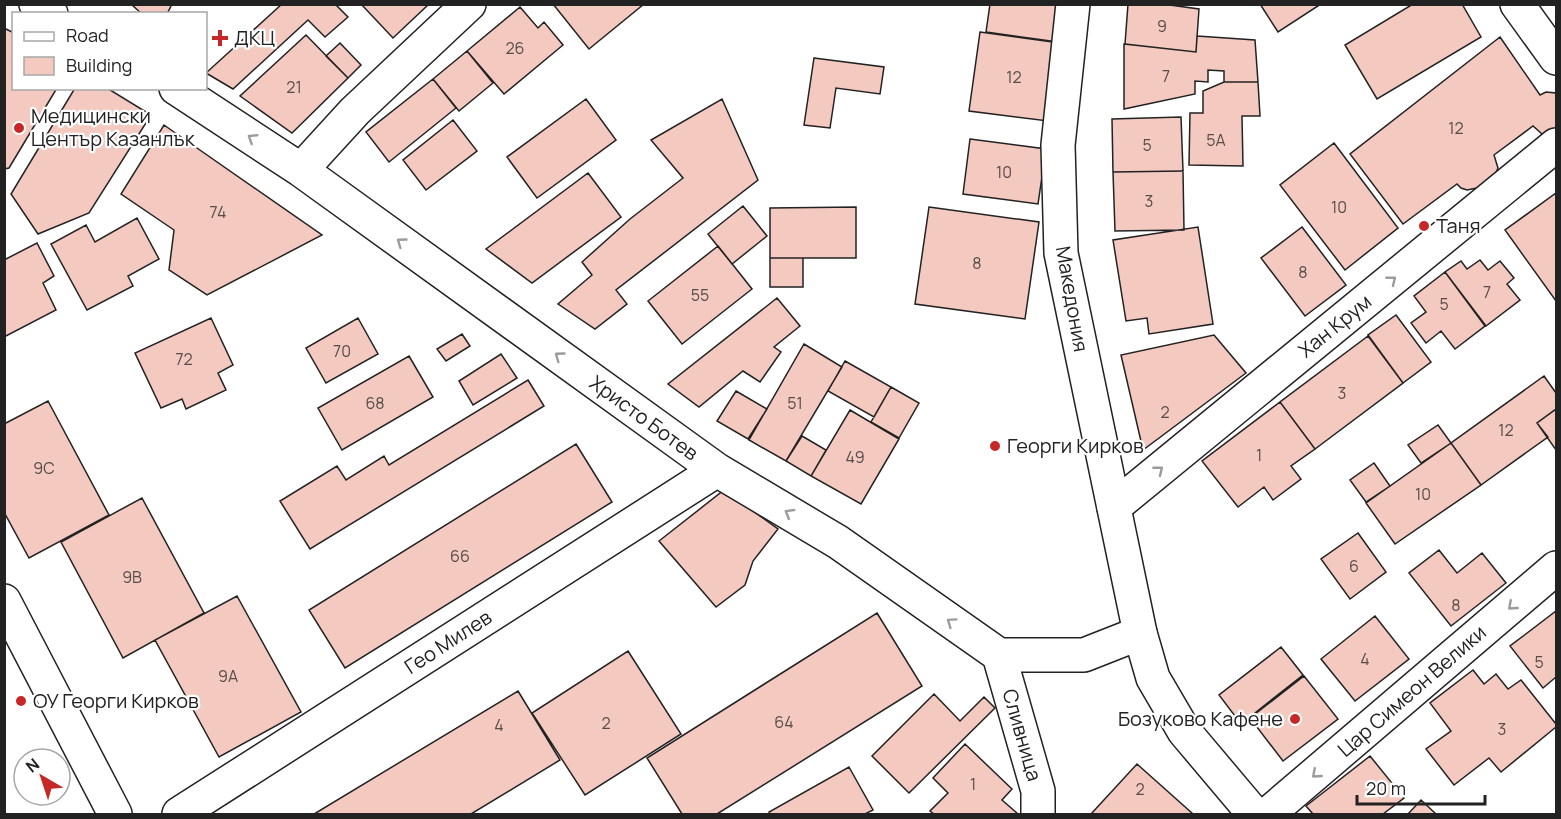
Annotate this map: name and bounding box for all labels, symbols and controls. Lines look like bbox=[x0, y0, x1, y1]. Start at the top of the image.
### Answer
legend bbox=[12, 12, 207, 90]
house number: 9 bbox=[1157, 15, 1167, 37]
text: Road bbox=[66, 23, 109, 47]
place label: ДКЦ bbox=[234, 24, 276, 51]
marker: ДКЦ bbox=[211, 29, 229, 47]
house number: 26 bbox=[505, 37, 525, 59]
text: Building bbox=[66, 53, 132, 77]
house number: 7 bbox=[1162, 65, 1170, 87]
house number: 12 bbox=[1006, 66, 1022, 88]
house number: 21 bbox=[286, 76, 302, 98]
place label: Медицински Център Казанлък bbox=[31, 102, 196, 152]
house number: 12 bbox=[1448, 117, 1464, 139]
marker: Медицински Център Казанлък bbox=[12, 121, 26, 135]
house number: 5A bbox=[1206, 129, 1226, 151]
one-way arrow bbox=[248, 134, 258, 146]
house number: 5 bbox=[1142, 134, 1152, 156]
house number: 10 bbox=[996, 161, 1012, 183]
house number: 3 bbox=[1145, 190, 1153, 212]
house number: 10 bbox=[1331, 196, 1347, 218]
house number: 74 bbox=[210, 201, 226, 223]
place label: Таня bbox=[1436, 212, 1481, 239]
marker: Таня bbox=[1417, 219, 1431, 233]
one-way arrow bbox=[396, 238, 407, 249]
street label: Македония bbox=[1050, 244, 1095, 354]
house number: 8 bbox=[972, 252, 982, 274]
house number: 8 bbox=[1298, 261, 1308, 283]
one-way arrow bbox=[1385, 276, 1396, 287]
house number: 7 bbox=[1483, 281, 1491, 303]
house number: 55 bbox=[691, 284, 709, 306]
street label: Хан Крум bbox=[1292, 288, 1377, 363]
house number: 5 bbox=[1439, 293, 1449, 315]
house number: 70 bbox=[333, 340, 351, 362]
house number: 72 bbox=[175, 348, 193, 370]
one-way arrow bbox=[554, 352, 565, 363]
street label: Христо Ботев bbox=[585, 369, 704, 466]
house number: 3 bbox=[1338, 382, 1346, 404]
house number: 68 bbox=[365, 392, 385, 414]
house number: 51 bbox=[787, 392, 803, 414]
house number: 2 bbox=[1160, 401, 1170, 423]
house number: 12 bbox=[1498, 419, 1514, 441]
place label: Георги Кирков bbox=[1007, 432, 1144, 459]
marker: Георги Кирков bbox=[988, 439, 1002, 453]
house number: 1 bbox=[1256, 444, 1262, 466]
house number: 49 bbox=[845, 446, 865, 468]
house number: 9C bbox=[33, 457, 55, 479]
one-way arrow bbox=[1152, 466, 1163, 477]
house number: 10 bbox=[1415, 483, 1431, 505]
one-way arrow bbox=[785, 509, 795, 521]
house number: 66 bbox=[450, 545, 470, 567]
house number: 6 bbox=[1349, 555, 1359, 577]
house number: 9B bbox=[122, 566, 142, 588]
house number: 8 bbox=[1451, 594, 1461, 616]
one-way arrow bbox=[1508, 599, 1519, 610]
street label: Гео Милев bbox=[399, 603, 497, 680]
one-way arrow bbox=[947, 618, 958, 629]
street label: Цар Симеон Велики bbox=[1332, 619, 1492, 763]
house number: 4 bbox=[1360, 648, 1370, 670]
house number: 5 bbox=[1534, 651, 1544, 673]
house number: 9A bbox=[218, 665, 238, 687]
street label: Сливница bbox=[996, 686, 1048, 784]
place label: ОУ Георги Кирков bbox=[33, 687, 199, 714]
marker: ОУ Георги Кирков bbox=[14, 694, 28, 708]
place label: Бозуково Кафене bbox=[1118, 705, 1283, 732]
house number: 64 bbox=[774, 711, 794, 733]
house number: 2 bbox=[601, 712, 611, 734]
marker: Бозуково Кафене bbox=[1288, 712, 1302, 726]
house number: 4 bbox=[494, 714, 504, 736]
house number: 3 bbox=[1498, 718, 1506, 740]
north arrow bbox=[12, 747, 72, 807]
text: N bbox=[21, 753, 44, 778]
one-way arrow bbox=[1312, 767, 1323, 778]
scale bar bbox=[1357, 768, 1484, 806]
house number: 1 bbox=[970, 773, 976, 795]
text: 20 m bbox=[1366, 776, 1406, 800]
house number: 2 bbox=[1135, 778, 1145, 800]

